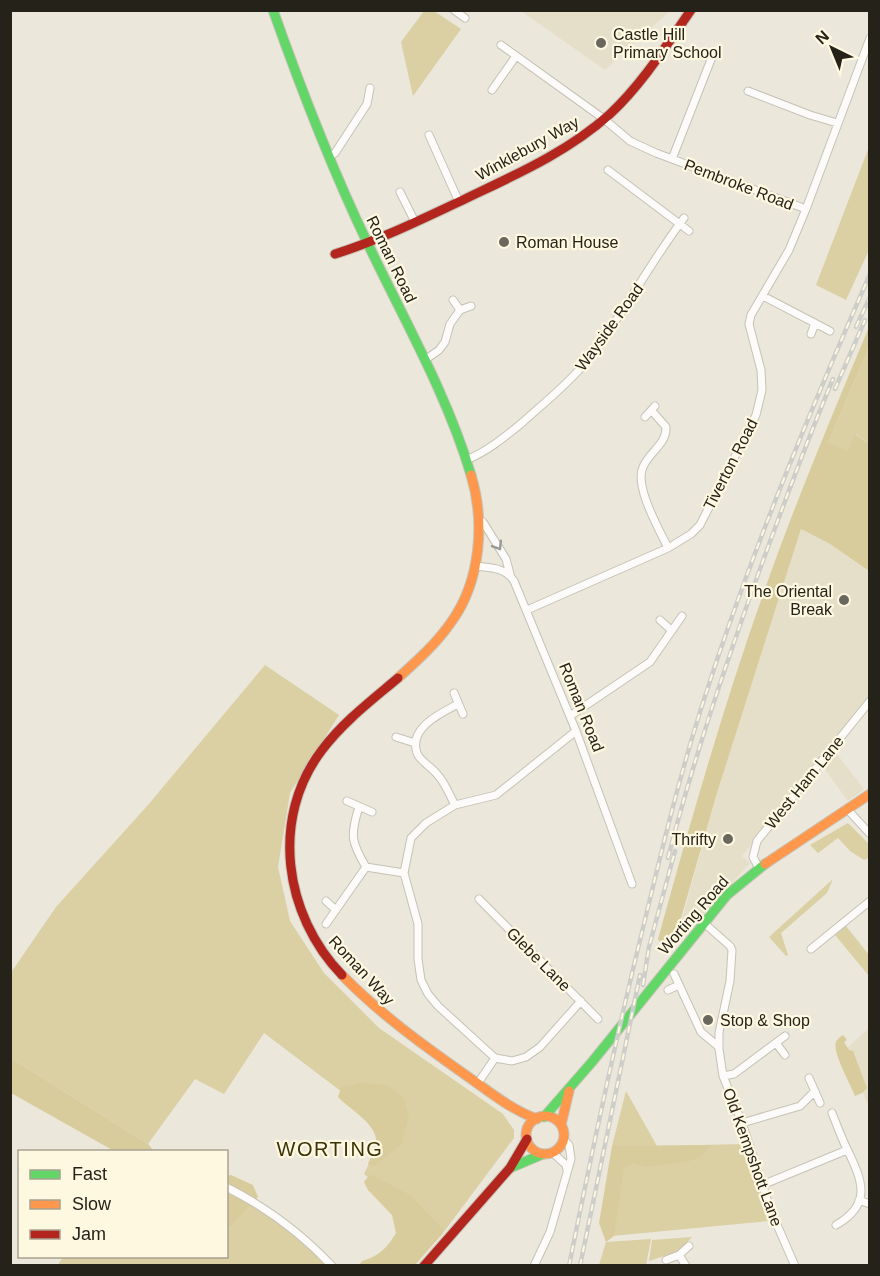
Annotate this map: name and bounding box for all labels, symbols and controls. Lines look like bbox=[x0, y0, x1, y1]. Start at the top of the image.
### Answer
north arrow bbox=[802, 18, 862, 78]
place label: Castle Hill Primary School bbox=[613, 26, 721, 61]
text: N bbox=[812, 27, 832, 48]
marker: Castle Hill Primary School bbox=[594, 36, 608, 50]
street label: Winklebury Way bbox=[473, 113, 582, 184]
street label: Pembroke Road bbox=[682, 156, 796, 213]
street label: Roman Road bbox=[363, 213, 420, 305]
place label: Roman House bbox=[516, 234, 618, 251]
marker: Roman House bbox=[497, 235, 511, 249]
street label: Wayside Road bbox=[572, 280, 647, 374]
street label: Tiverton Road bbox=[700, 416, 761, 513]
one-way arrow bbox=[490, 540, 502, 550]
place label: The Oriental Break bbox=[744, 583, 833, 618]
marker: The Oriental Break bbox=[837, 593, 851, 607]
street label: Roman Road bbox=[556, 660, 607, 754]
street label: West Ham Lane bbox=[762, 732, 847, 832]
place label: Thrifty bbox=[672, 831, 716, 848]
marker: Thrifty bbox=[721, 832, 735, 846]
street label: Worting Road bbox=[655, 873, 732, 958]
street label: Glebe Lane bbox=[503, 924, 574, 995]
street label: Roman Way bbox=[326, 933, 398, 1008]
place label: Stop & Shop bbox=[720, 1012, 810, 1029]
marker: Stop & Shop bbox=[701, 1013, 715, 1027]
street label: Old Kempshott Lane bbox=[720, 1086, 785, 1229]
district label: WORTING bbox=[277, 1138, 383, 1160]
legend bbox=[18, 1150, 228, 1258]
text: Fast bbox=[72, 1164, 107, 1184]
text: Slow bbox=[72, 1194, 112, 1214]
text: Jam bbox=[72, 1224, 106, 1244]

